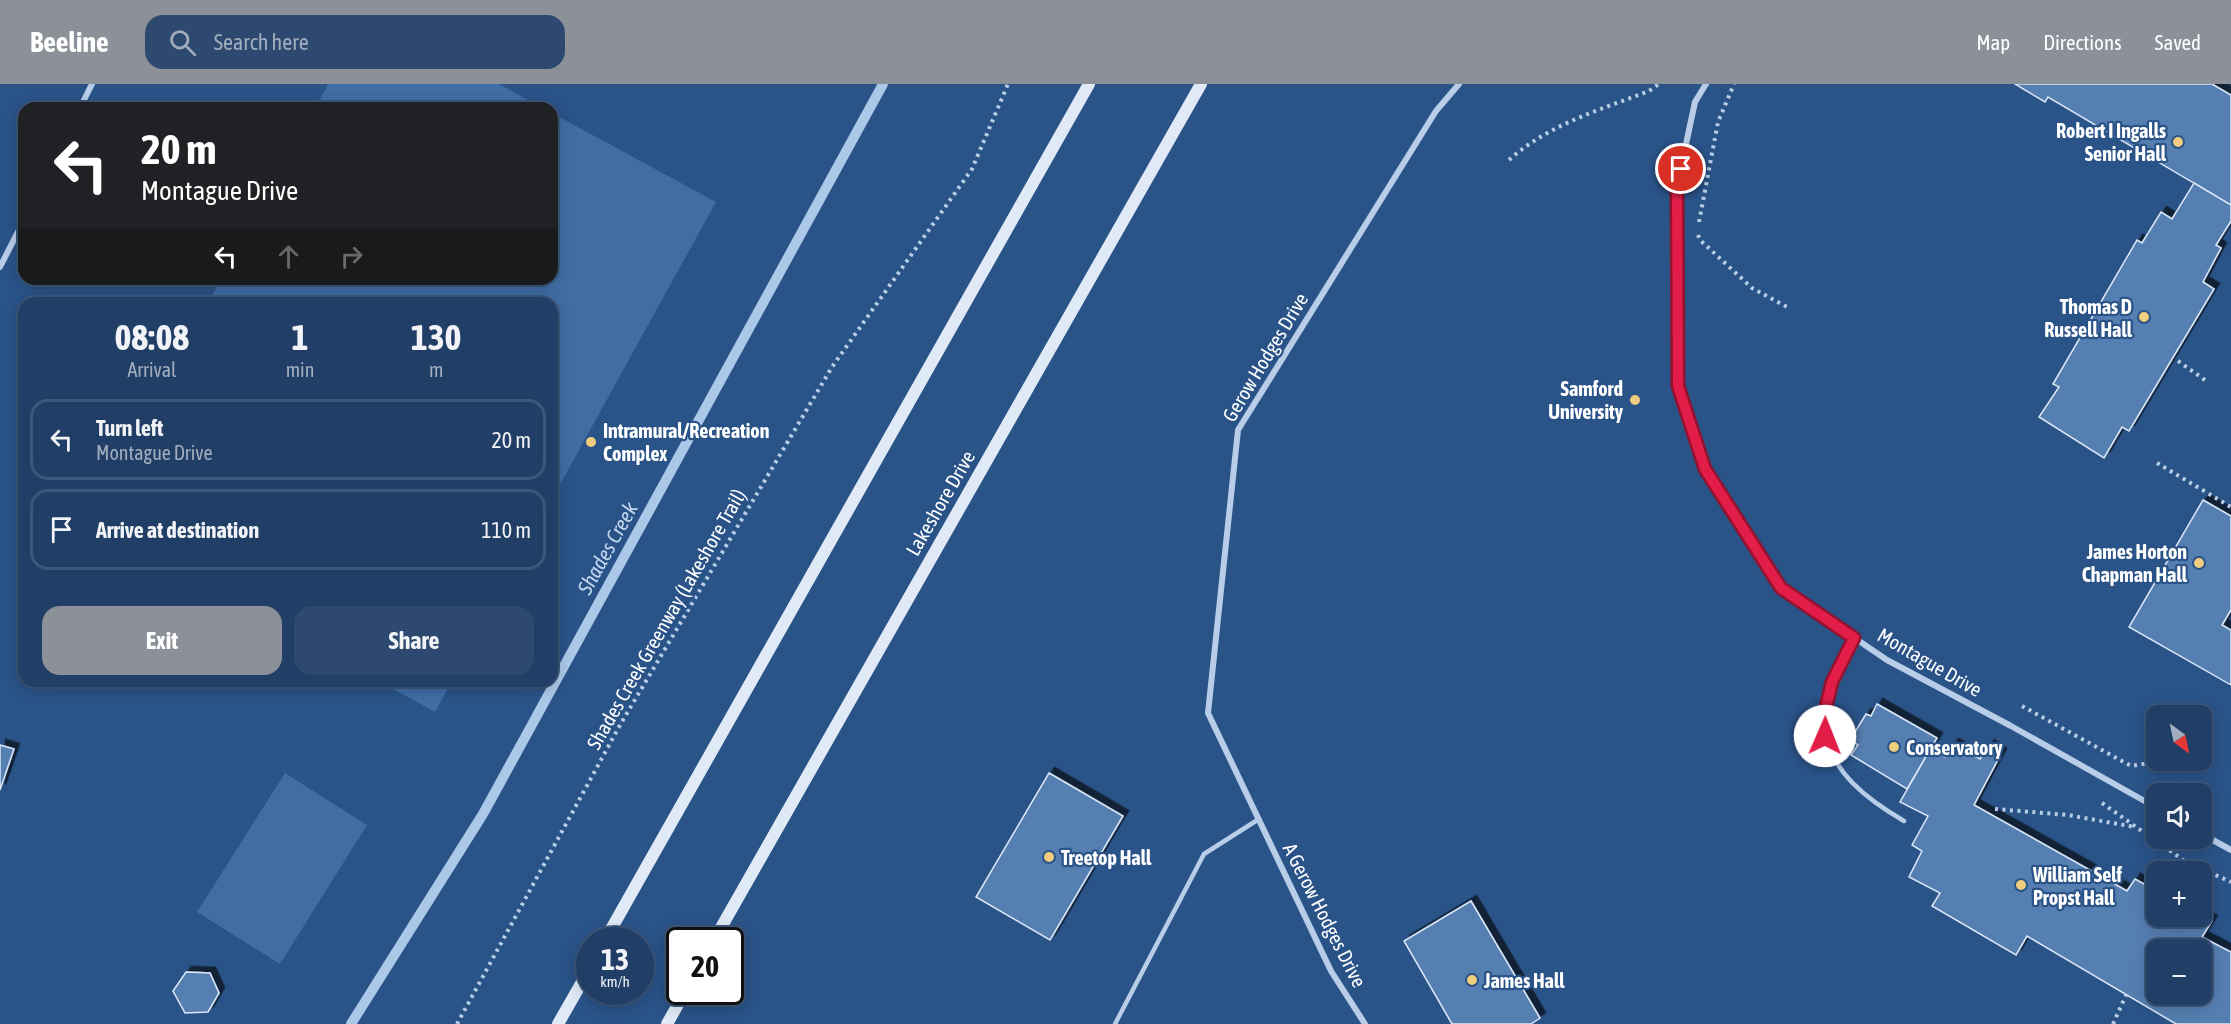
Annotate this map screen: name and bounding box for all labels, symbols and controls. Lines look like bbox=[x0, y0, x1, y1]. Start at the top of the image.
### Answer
search box bbox=[145, 15, 565, 69]
text: Beeline bbox=[30, 26, 109, 58]
icon: search bbox=[166, 26, 199, 59]
text: Search here bbox=[214, 29, 309, 55]
text: Map bbox=[1976, 30, 2010, 54]
text: Directions bbox=[2043, 30, 2122, 54]
text: Saved bbox=[2155, 30, 2201, 54]
place label: Robert I Ingalls Senior Hall bbox=[2056, 119, 2167, 165]
text: 20 m bbox=[141, 125, 216, 173]
icon: left bbox=[42, 126, 120, 204]
marker: Robert I Ingalls Senior Hall bbox=[2171, 135, 2185, 149]
pin bbox=[1655, 143, 1706, 194]
icon: arrive bbox=[1664, 152, 1697, 185]
text: Montague Drive bbox=[141, 175, 298, 206]
icon: left bbox=[209, 240, 242, 273]
icon: ahead bbox=[272, 240, 305, 273]
icon: right bbox=[335, 240, 368, 273]
street label: Gerow Hodges Drive bbox=[1218, 289, 1312, 425]
place label: Thomas D Russell Hall bbox=[2044, 295, 2133, 341]
marker: Thomas D Russell Hall bbox=[2137, 310, 2151, 324]
text: 08:08 bbox=[114, 316, 189, 358]
text: 1 bbox=[292, 316, 308, 358]
text: 130 bbox=[411, 316, 462, 358]
text: Arrival bbox=[127, 358, 176, 381]
text: min bbox=[286, 358, 314, 381]
text: m bbox=[429, 358, 443, 381]
place label: Samford University bbox=[1548, 377, 1624, 423]
marker: Samford University bbox=[1628, 393, 1642, 407]
text: Turn left bbox=[96, 415, 163, 441]
place label: Intramural/Recreation Complex bbox=[603, 419, 769, 465]
icon: left bbox=[45, 423, 78, 456]
text: 20 m bbox=[491, 427, 531, 453]
marker: Intramural/Recreation Complex bbox=[584, 435, 598, 449]
text: Montague Drive bbox=[96, 441, 212, 464]
street label: Lakeshore Drive bbox=[901, 446, 979, 560]
street label: Shades Creek Greenway (Lakeshore Trail) bbox=[582, 485, 750, 753]
water label: Shades Creek bbox=[571, 497, 642, 599]
icon: arrive bbox=[45, 513, 78, 546]
text: Arrive at destination bbox=[96, 517, 259, 543]
text: 110 m bbox=[481, 517, 531, 543]
place label: James Horton Chapman Hall bbox=[2082, 540, 2188, 586]
marker: James Horton Chapman Hall bbox=[2192, 556, 2206, 570]
button: Exit bbox=[42, 606, 282, 675]
button: Share bbox=[294, 606, 534, 675]
street label: Montague Drive bbox=[1874, 623, 1986, 701]
position arrow bbox=[1793, 704, 1857, 768]
north arrow bbox=[2146, 705, 2212, 771]
map controls bbox=[2146, 705, 2212, 1005]
place label: Conservatory bbox=[1906, 736, 2003, 759]
marker: Conservatory bbox=[1887, 740, 1901, 754]
button: sound bbox=[2146, 783, 2212, 849]
street label: A Gerow Hodges Drive bbox=[1279, 839, 1371, 991]
place label: Treetop Hall bbox=[1061, 846, 1152, 869]
marker: Treetop Hall bbox=[1042, 850, 1056, 864]
button: + bbox=[2146, 861, 2212, 927]
place label: William Self Propst Hall bbox=[2032, 863, 2123, 909]
marker: William Self Propst Hall bbox=[2014, 878, 2028, 892]
speed limit sign: 20 bbox=[666, 927, 744, 1005]
button: − bbox=[2146, 939, 2212, 1005]
text: 13 bbox=[601, 942, 629, 976]
place label: James Hall bbox=[1483, 969, 1565, 992]
text: km/h bbox=[600, 973, 630, 990]
marker: James Hall bbox=[1465, 973, 1479, 987]

